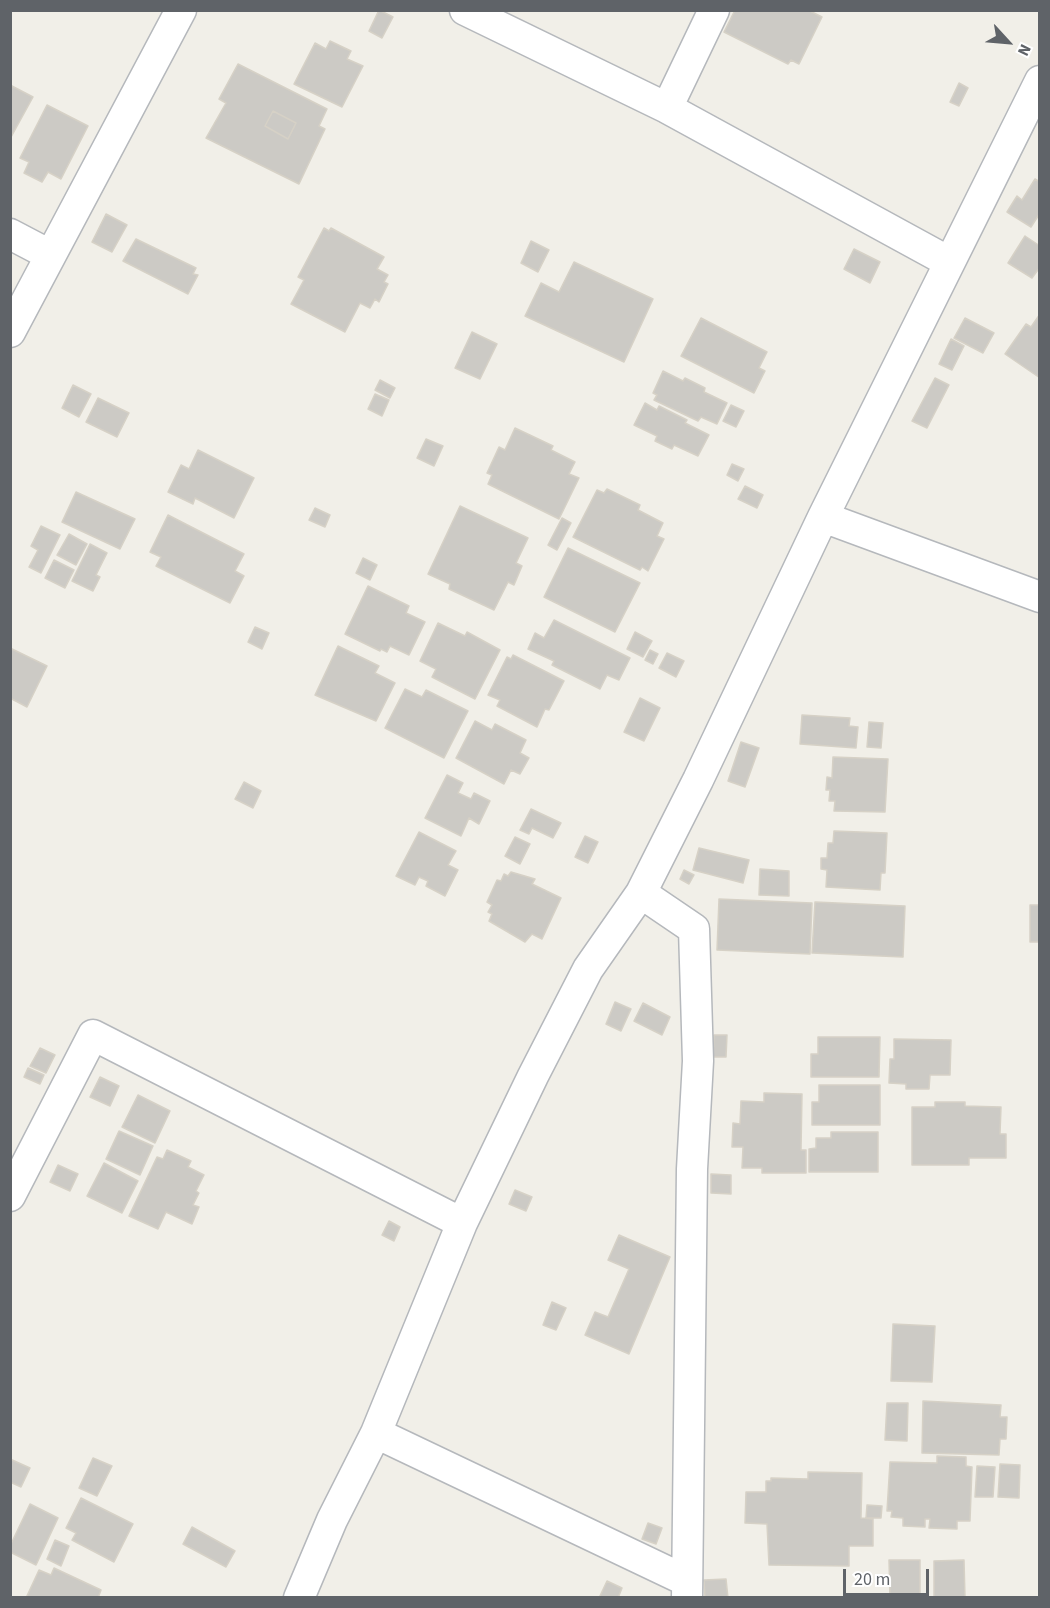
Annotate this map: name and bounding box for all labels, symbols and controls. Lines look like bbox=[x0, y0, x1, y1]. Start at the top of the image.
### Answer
north arrow bbox=[978, 12, 1038, 72]
text: N bbox=[1012, 40, 1036, 59]
scale bar bbox=[846, 1557, 932, 1595]
text: 20 m bbox=[854, 1567, 890, 1592]

